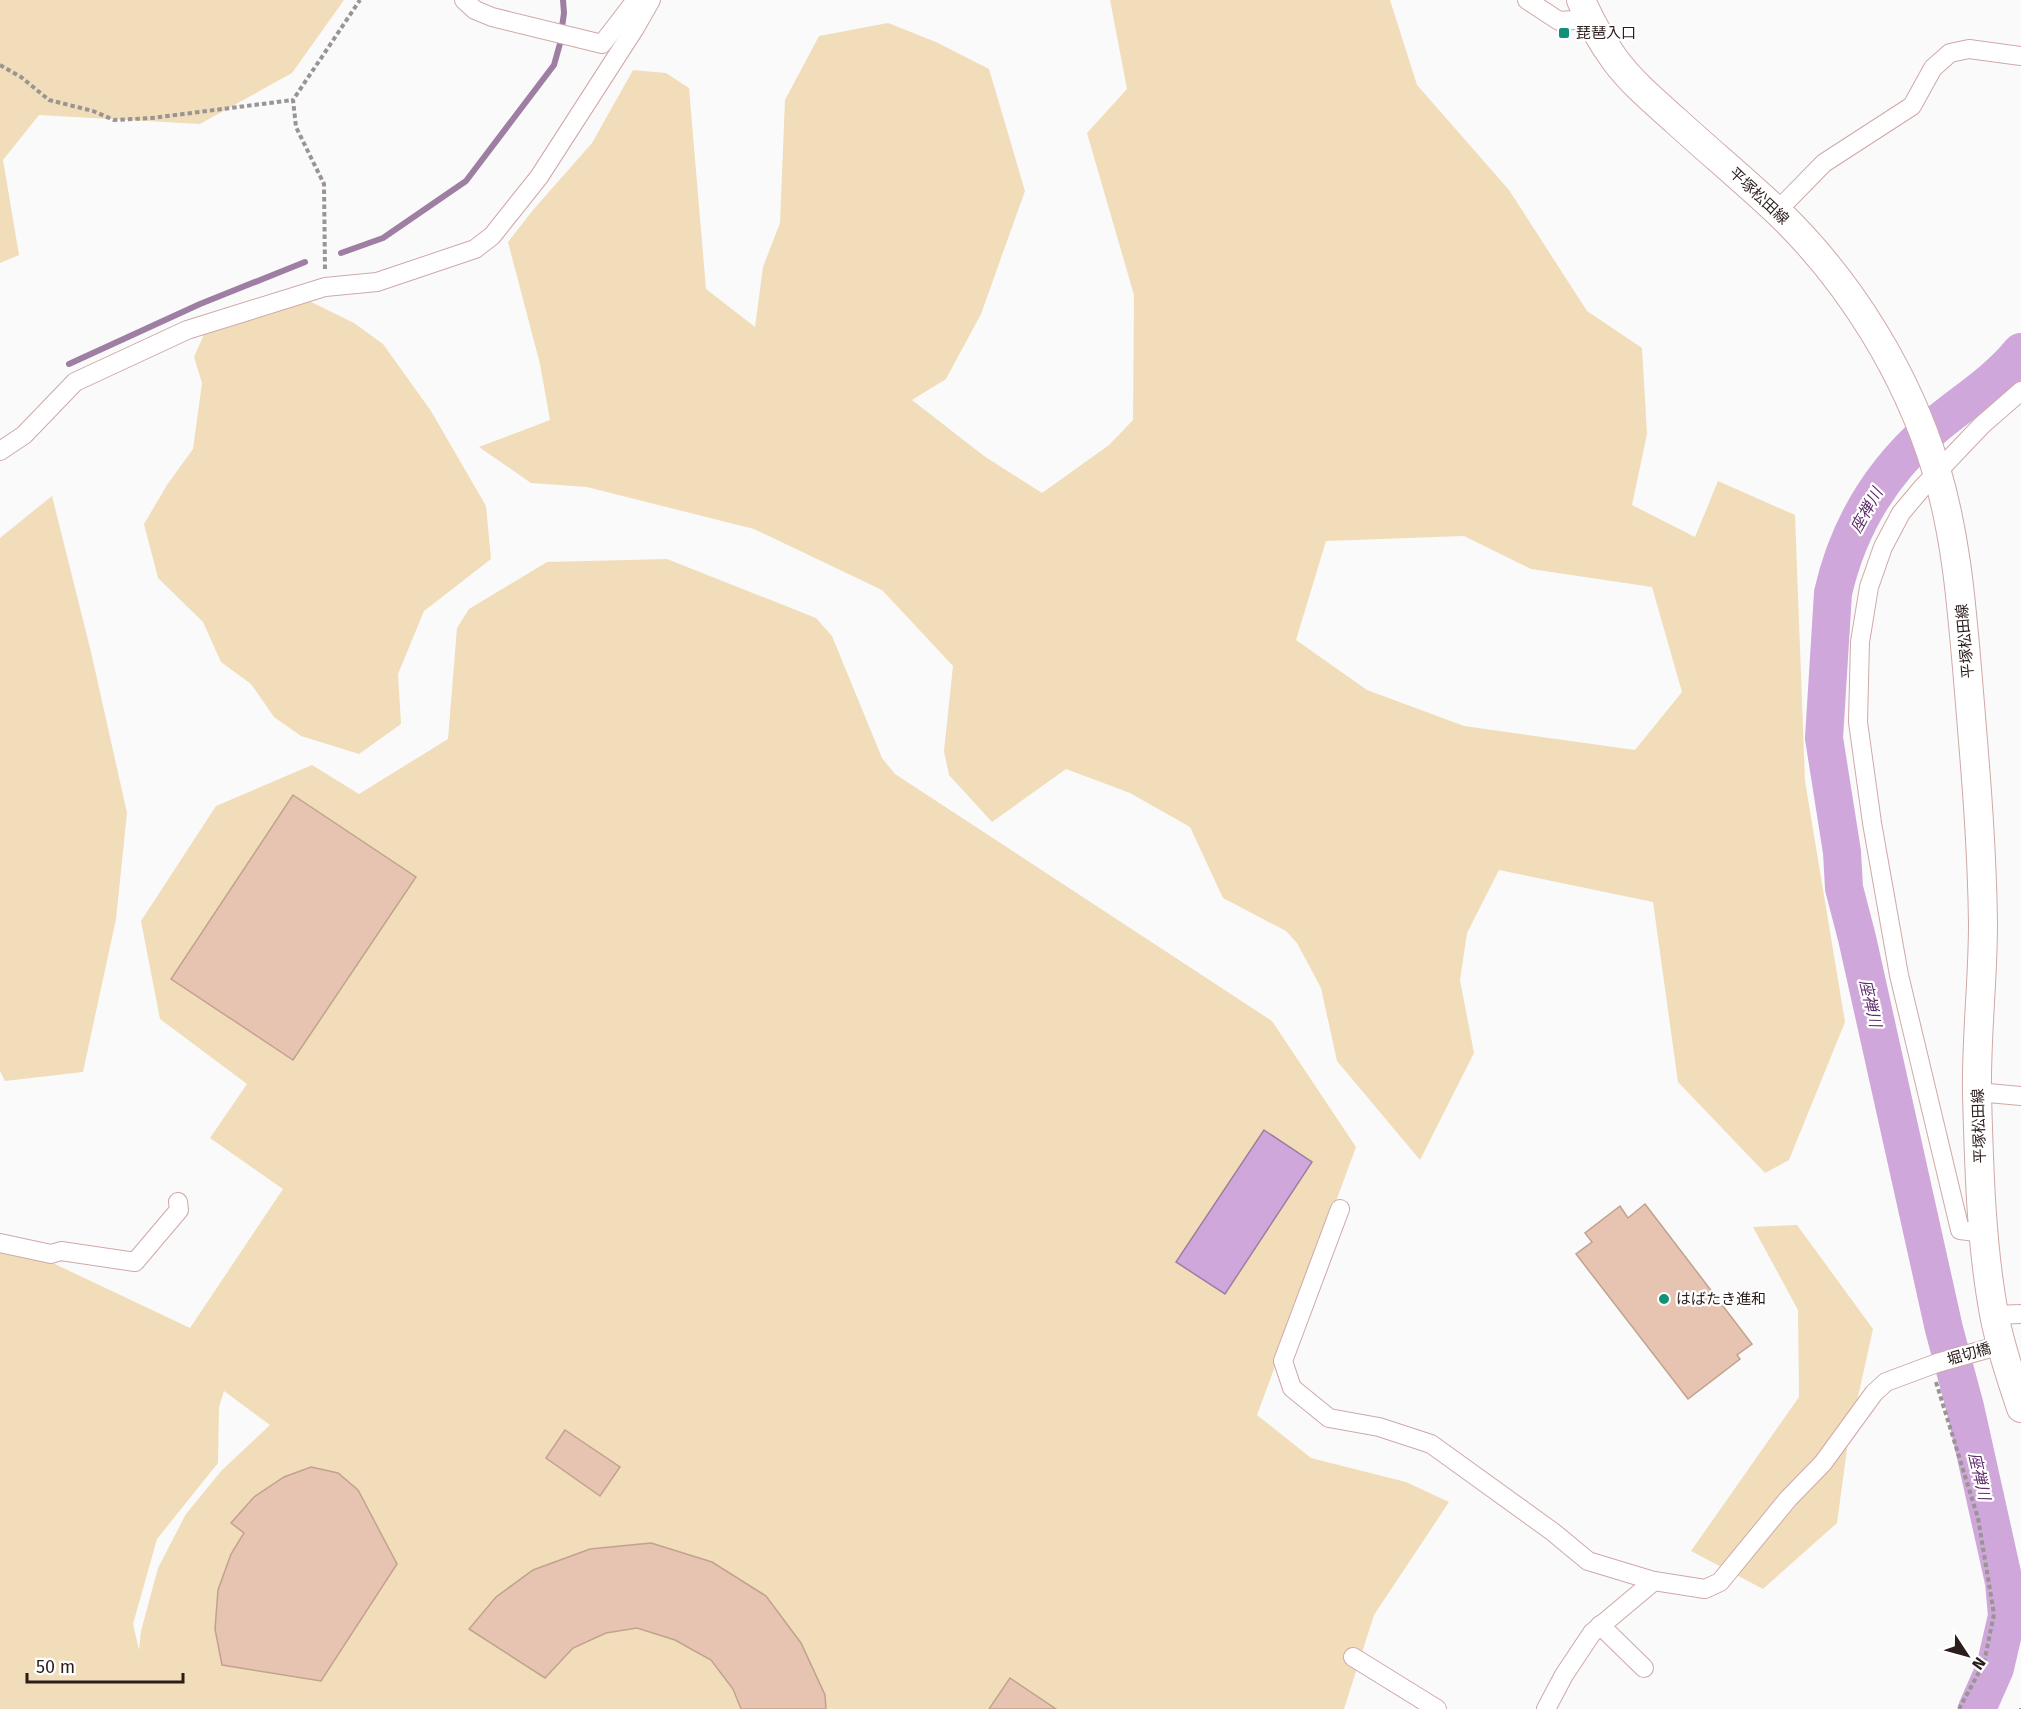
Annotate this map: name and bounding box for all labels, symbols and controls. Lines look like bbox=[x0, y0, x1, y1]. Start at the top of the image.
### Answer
place label: 琵琶入口 bbox=[1576, 24, 1636, 42]
marker: 琵琶入口 bbox=[1557, 26, 1571, 40]
street label: 平塚松田線 bbox=[1725, 164, 1793, 228]
water label: 座禅川 bbox=[1846, 483, 1887, 536]
street label: 平塚松田線 bbox=[1953, 603, 1977, 679]
water label: 座禅川 bbox=[1856, 978, 1886, 1031]
street label: 平塚松田線 bbox=[1969, 1088, 1989, 1164]
place label: はばたき進和 bbox=[1676, 1290, 1766, 1308]
marker: はばたき進和 bbox=[1657, 1292, 1671, 1306]
street label: 堀切橋 bbox=[1945, 1339, 1993, 1369]
water label: 座禅川 bbox=[1965, 1451, 1995, 1504]
north arrow bbox=[1937, 1625, 1997, 1685]
scale bar bbox=[27, 1646, 183, 1684]
text: N bbox=[1968, 1654, 1990, 1673]
text: 50 m bbox=[36, 1656, 75, 1678]

